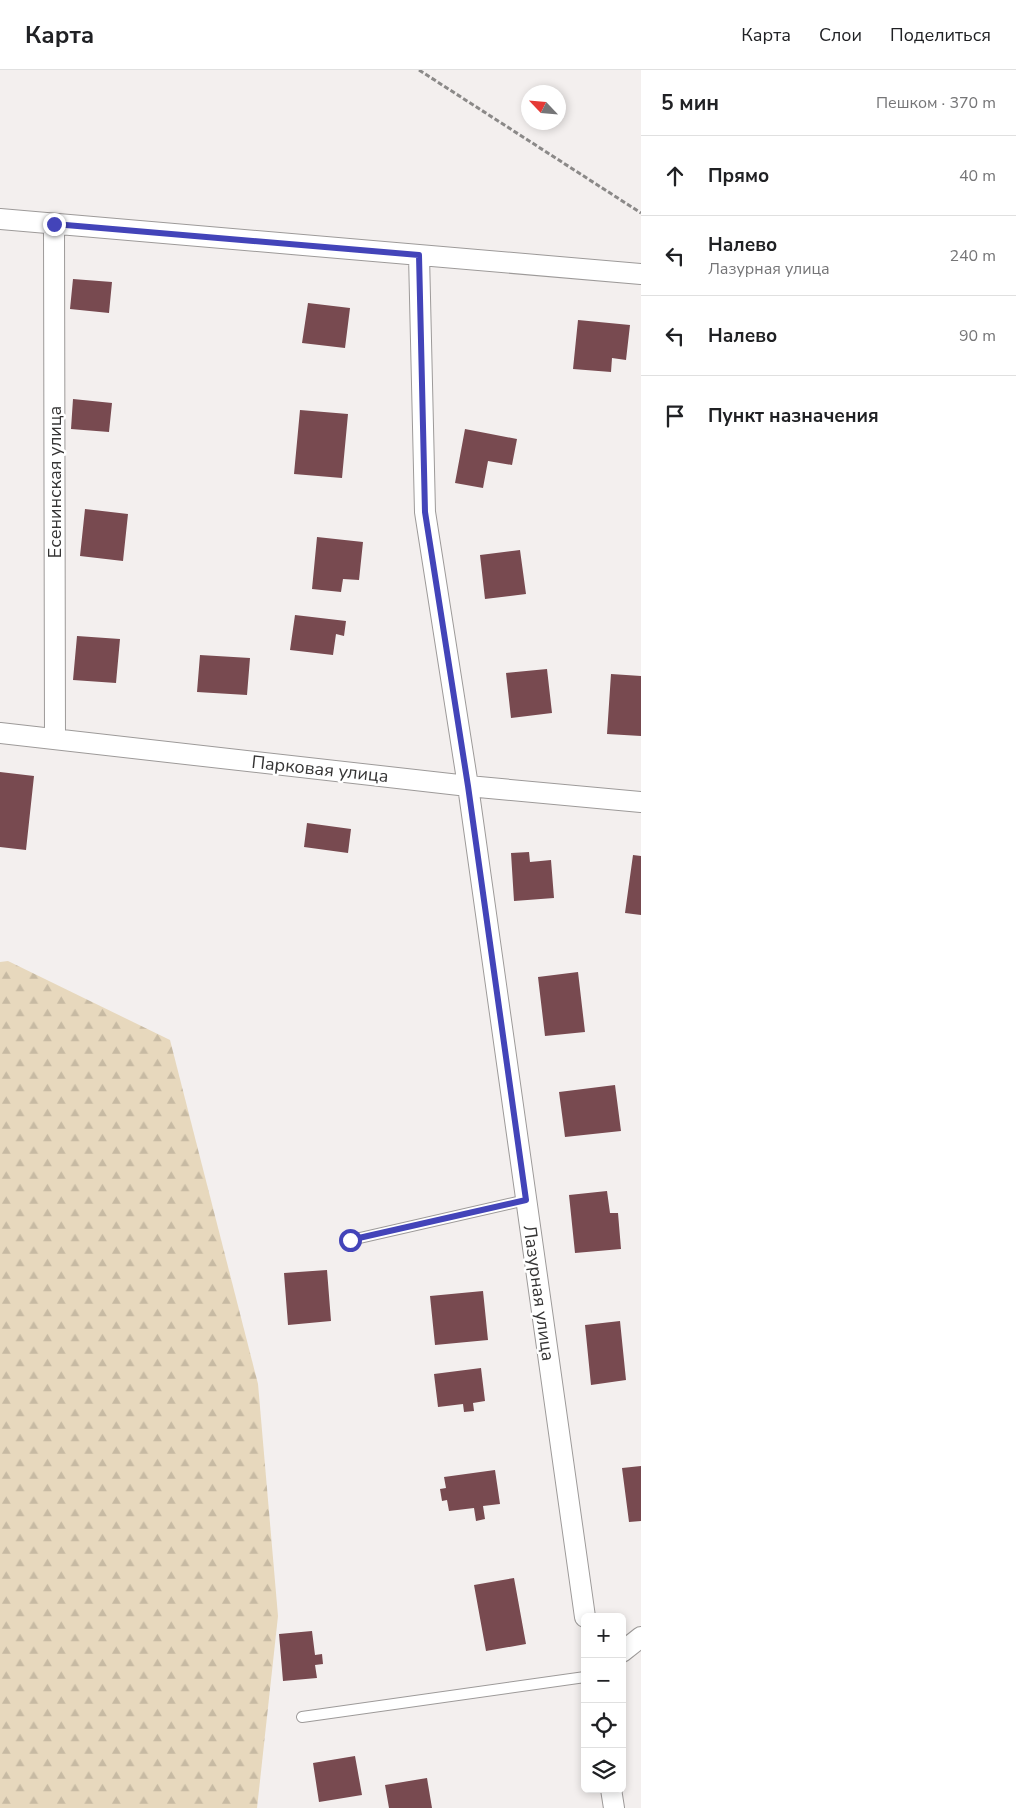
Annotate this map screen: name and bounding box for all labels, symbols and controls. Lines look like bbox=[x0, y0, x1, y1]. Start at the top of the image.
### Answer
text: Карта bbox=[25, 19, 94, 51]
text: Карта bbox=[741, 23, 791, 47]
text: Слои bbox=[819, 23, 862, 47]
text: Поделиться bbox=[890, 23, 991, 47]
north arrow bbox=[521, 85, 566, 130]
text: 5 мин bbox=[661, 89, 719, 117]
text: Пешком · 370 m bbox=[876, 92, 996, 114]
icon: ahead bbox=[661, 162, 689, 190]
text: Прямо bbox=[708, 163, 769, 189]
text: 40 m bbox=[959, 165, 996, 187]
route end bbox=[43, 213, 66, 236]
text: Налево bbox=[708, 232, 777, 258]
icon: left bbox=[661, 242, 689, 270]
text: 240 m bbox=[949, 245, 996, 267]
text: Лазурная улица bbox=[708, 258, 830, 280]
icon: left bbox=[661, 322, 689, 350]
text: Налево bbox=[708, 323, 777, 349]
text: 90 m bbox=[959, 325, 996, 347]
icon: arrive bbox=[661, 402, 689, 430]
text: Пункт назначения bbox=[708, 403, 879, 429]
street label: Есенинская улица bbox=[43, 406, 67, 558]
street label: Парковая улица bbox=[250, 750, 390, 788]
street label: Лазурная улица bbox=[518, 1224, 560, 1362]
route start bbox=[339, 1229, 362, 1252]
map controls bbox=[581, 1613, 626, 1793]
button: + bbox=[581, 1613, 626, 1658]
button: − bbox=[581, 1658, 626, 1703]
button: locate bbox=[581, 1703, 626, 1748]
button: layers bbox=[581, 1748, 626, 1793]

